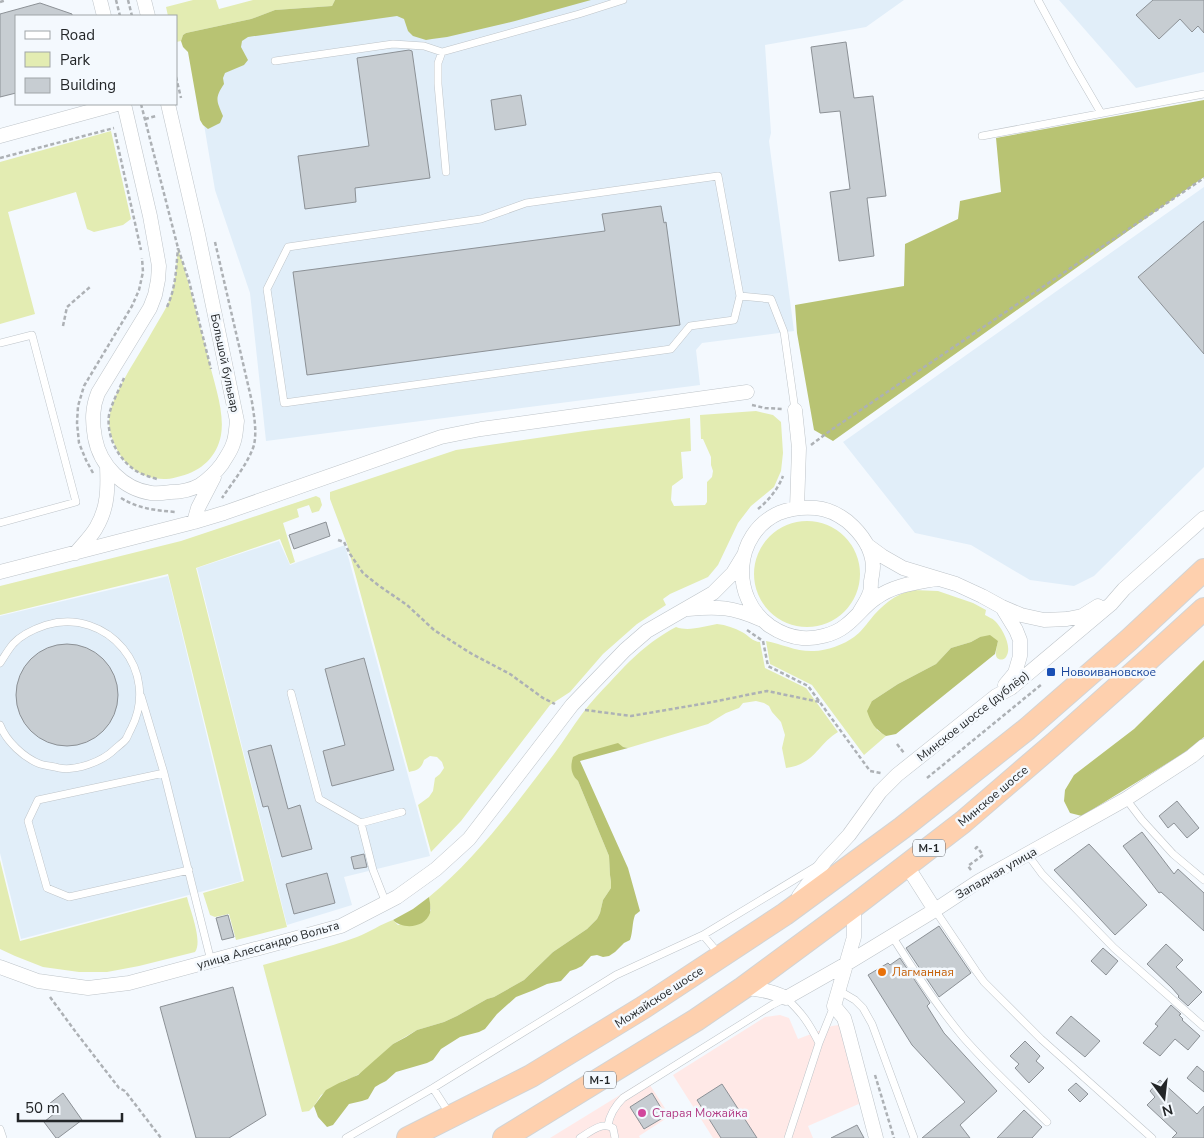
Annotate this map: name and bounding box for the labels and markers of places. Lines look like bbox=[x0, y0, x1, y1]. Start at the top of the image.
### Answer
place label: Новоивановское bbox=[1061, 664, 1156, 680]
marker: Новоивановское bbox=[1045, 666, 1057, 678]
place label: Лагманная bbox=[892, 964, 954, 980]
marker: Лагманная bbox=[876, 966, 888, 978]
place label: Старая Можайка bbox=[652, 1105, 748, 1121]
marker: Старая Можайка bbox=[636, 1107, 648, 1119]

